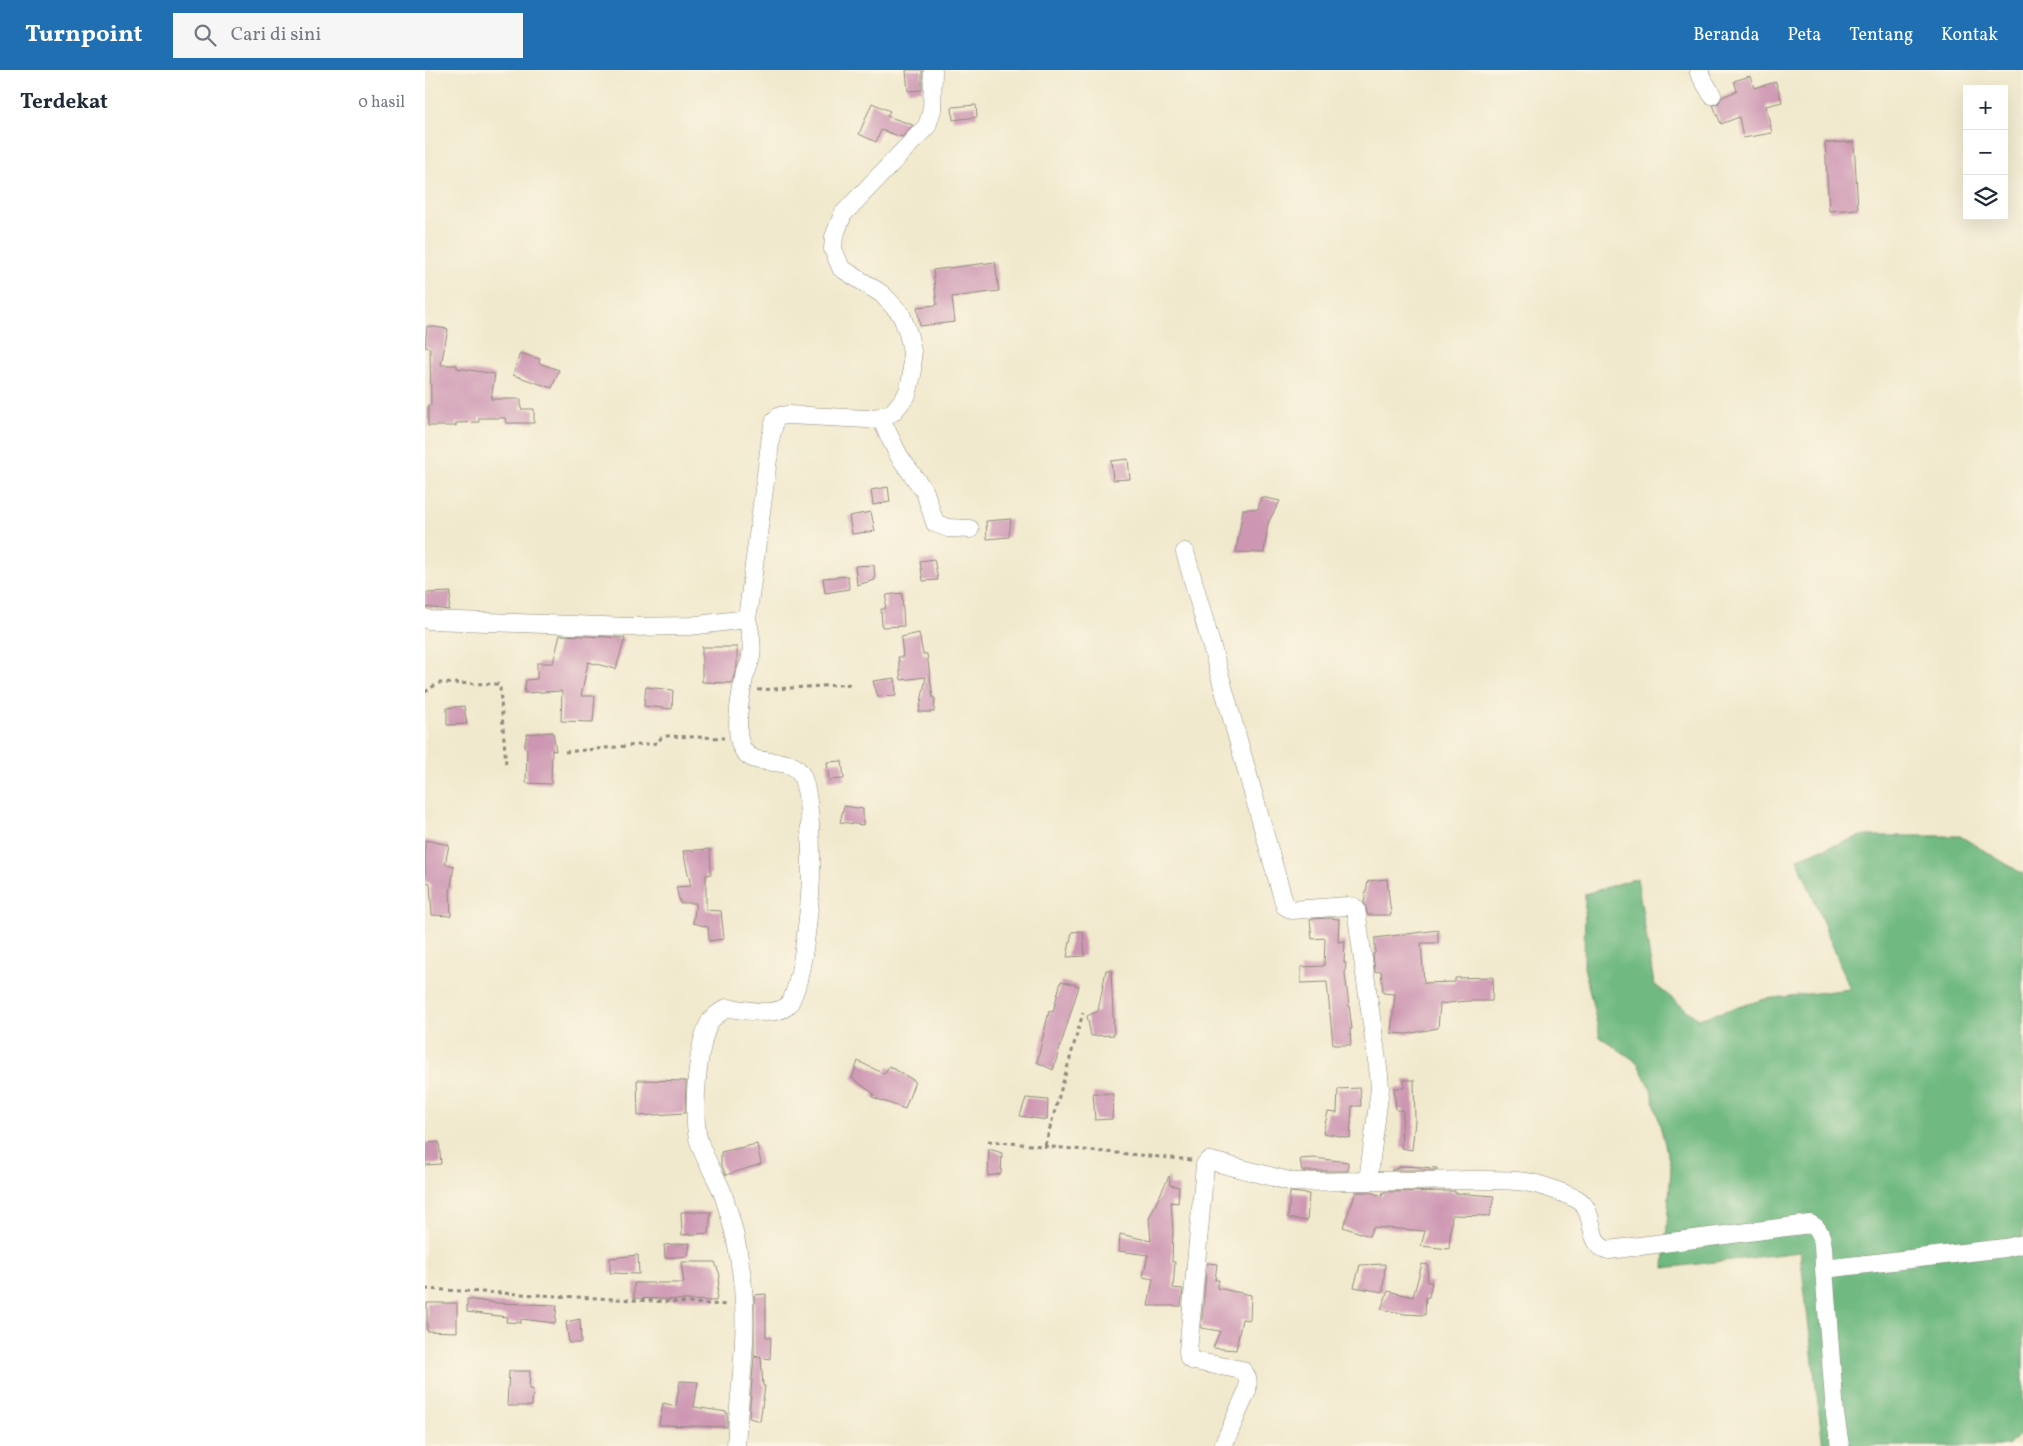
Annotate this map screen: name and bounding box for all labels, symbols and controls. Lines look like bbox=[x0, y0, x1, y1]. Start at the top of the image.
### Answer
search box bbox=[173, 13, 523, 58]
text: Turnpoint bbox=[25, 18, 143, 52]
icon: search bbox=[191, 21, 219, 49]
text: Cari di sini bbox=[231, 22, 321, 48]
text: Beranda bbox=[1693, 23, 1759, 48]
text: Peta bbox=[1787, 23, 1821, 48]
text: Tentang bbox=[1849, 23, 1913, 48]
text: Kontak bbox=[1941, 23, 1998, 48]
map controls bbox=[1963, 85, 2008, 220]
button: + bbox=[1963, 85, 2008, 130]
text: Terdekat bbox=[20, 88, 108, 117]
text: 0 hasil bbox=[358, 92, 405, 114]
button: − bbox=[1963, 130, 2008, 175]
button: layers bbox=[1963, 175, 2008, 220]

